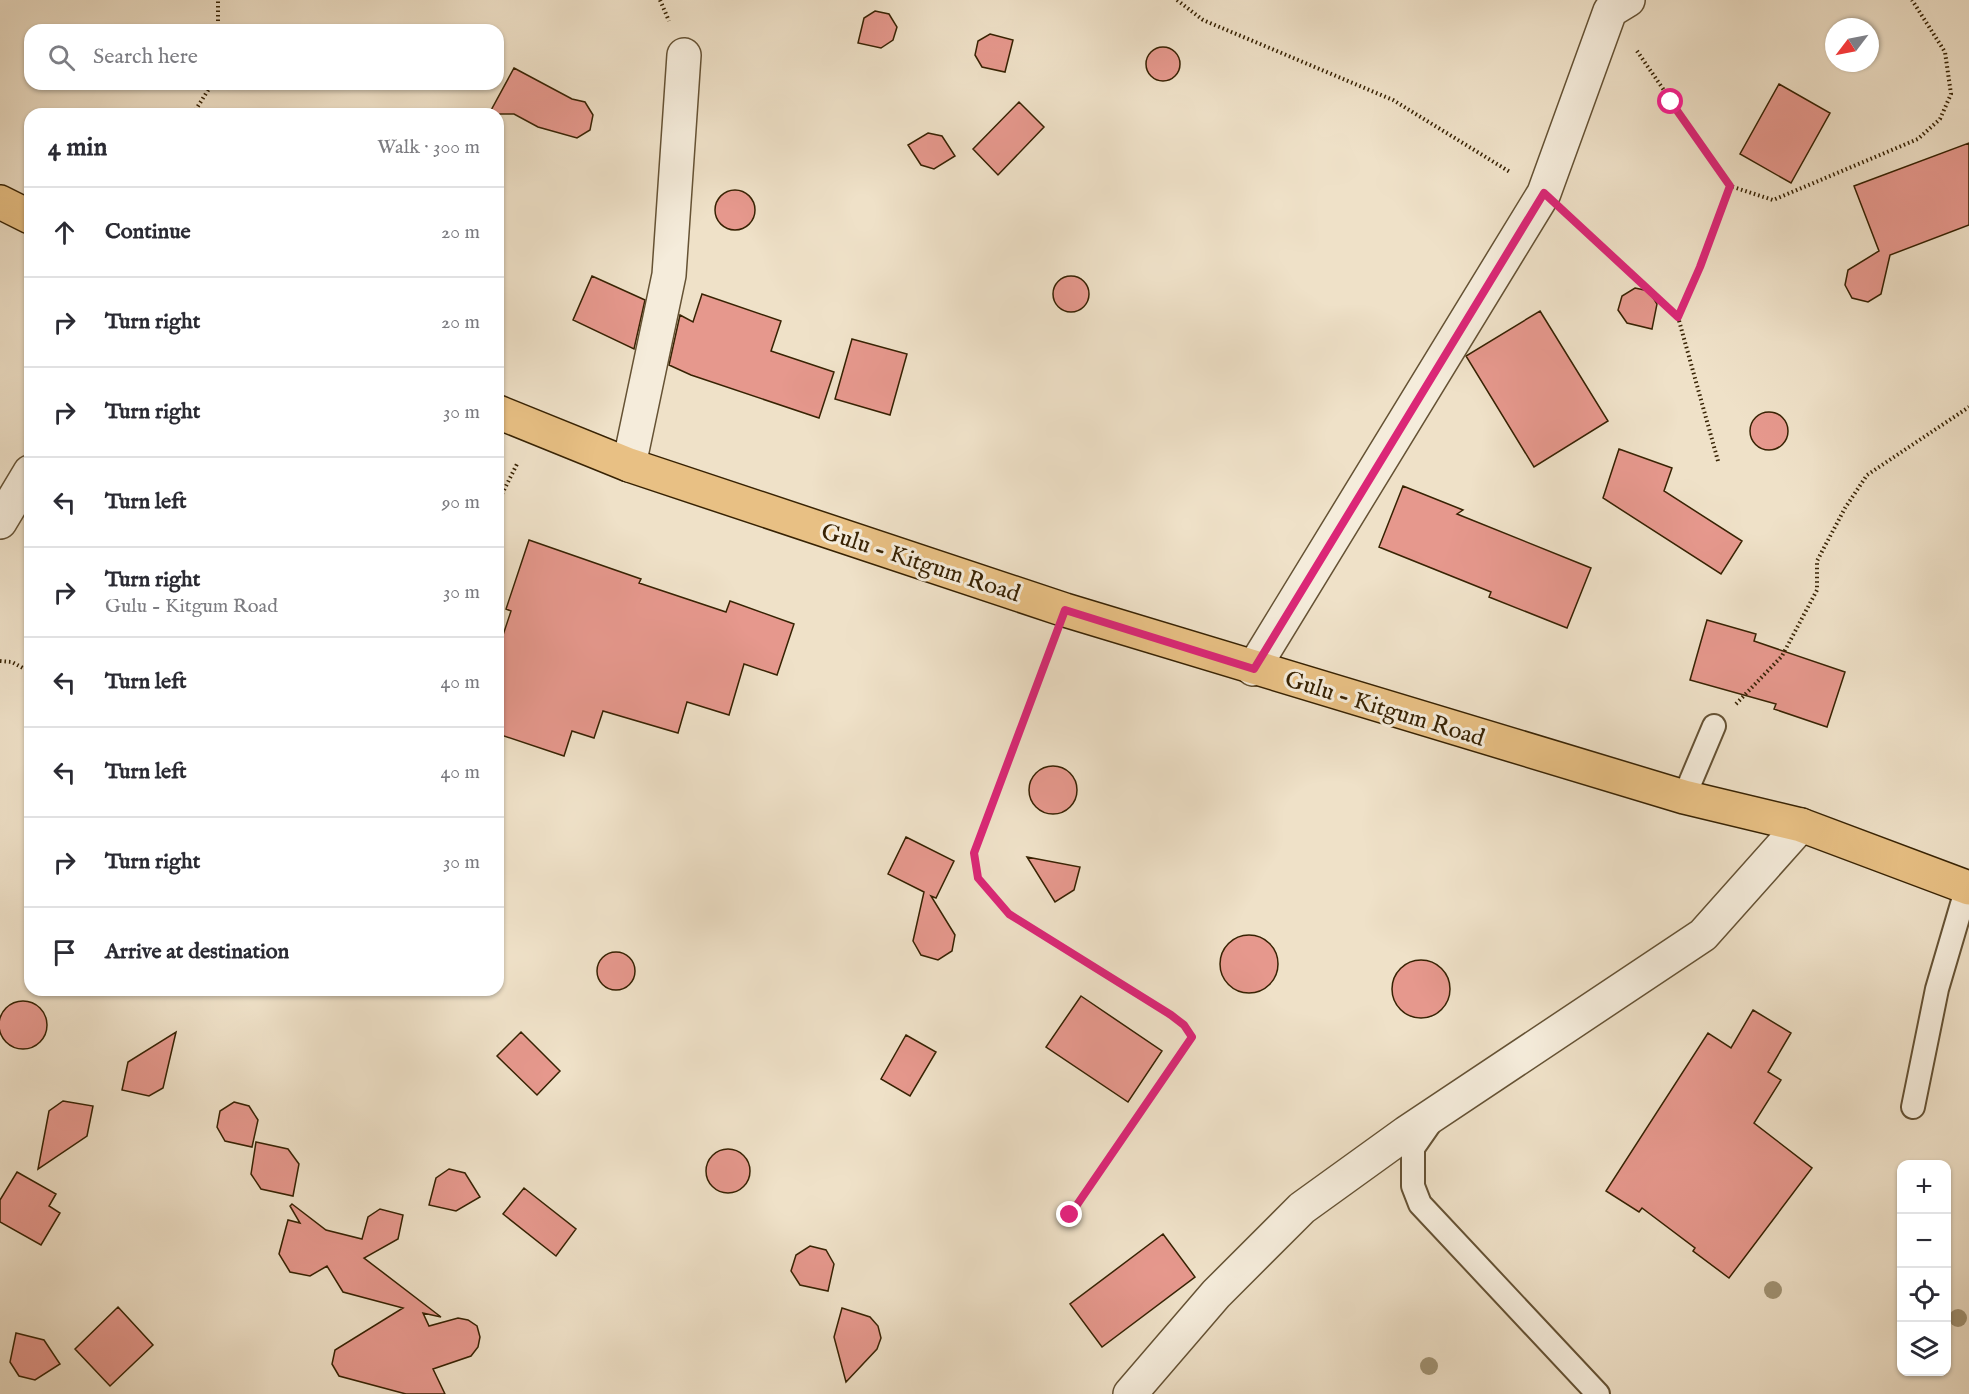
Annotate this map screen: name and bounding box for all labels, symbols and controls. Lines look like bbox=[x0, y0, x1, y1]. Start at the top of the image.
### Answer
north arrow bbox=[1825, 18, 1879, 72]
search box bbox=[24, 24, 504, 90]
icon: search bbox=[45, 41, 78, 74]
text: Search here bbox=[93, 43, 198, 71]
route start bbox=[1657, 88, 1683, 114]
text: 4 min bbox=[48, 131, 107, 164]
text: Walk · 300 m bbox=[377, 135, 480, 160]
icon: ahead bbox=[48, 216, 81, 249]
text: Continue bbox=[105, 218, 191, 246]
text: 20 m bbox=[441, 220, 480, 245]
icon: right bbox=[48, 306, 81, 339]
text: Turn right bbox=[105, 308, 200, 336]
text: 20 m bbox=[441, 310, 480, 335]
icon: right bbox=[48, 396, 81, 429]
text: Turn right bbox=[105, 398, 200, 426]
text: 30 m bbox=[443, 400, 480, 425]
icon: left bbox=[48, 486, 81, 519]
text: Turn left bbox=[105, 488, 187, 516]
text: 90 m bbox=[442, 490, 480, 515]
street label: Gulu - Kitgum Road bbox=[817, 517, 1024, 610]
text: Turn right bbox=[105, 566, 200, 594]
icon: right bbox=[48, 576, 81, 609]
text: 30 m bbox=[443, 580, 480, 605]
text: Gulu - Kitgum Road bbox=[105, 594, 278, 619]
street label: Gulu - Kitgum Road bbox=[1281, 664, 1488, 755]
icon: left bbox=[48, 666, 81, 699]
text: Turn left bbox=[105, 668, 187, 696]
text: 40 m bbox=[441, 670, 480, 695]
icon: left bbox=[48, 756, 81, 789]
text: Turn left bbox=[105, 758, 187, 786]
text: 40 m bbox=[441, 760, 480, 785]
icon: right bbox=[48, 846, 81, 879]
text: Turn right bbox=[105, 848, 200, 876]
text: 30 m bbox=[443, 850, 480, 875]
icon: arrive bbox=[48, 936, 81, 969]
text: Arrive at destination bbox=[105, 938, 289, 966]
map controls bbox=[1897, 1160, 1951, 1376]
button: + bbox=[1897, 1160, 1951, 1214]
route end bbox=[1056, 1201, 1082, 1227]
button: − bbox=[1897, 1214, 1951, 1268]
button: locate bbox=[1897, 1268, 1951, 1322]
button: layers bbox=[1897, 1322, 1951, 1376]

